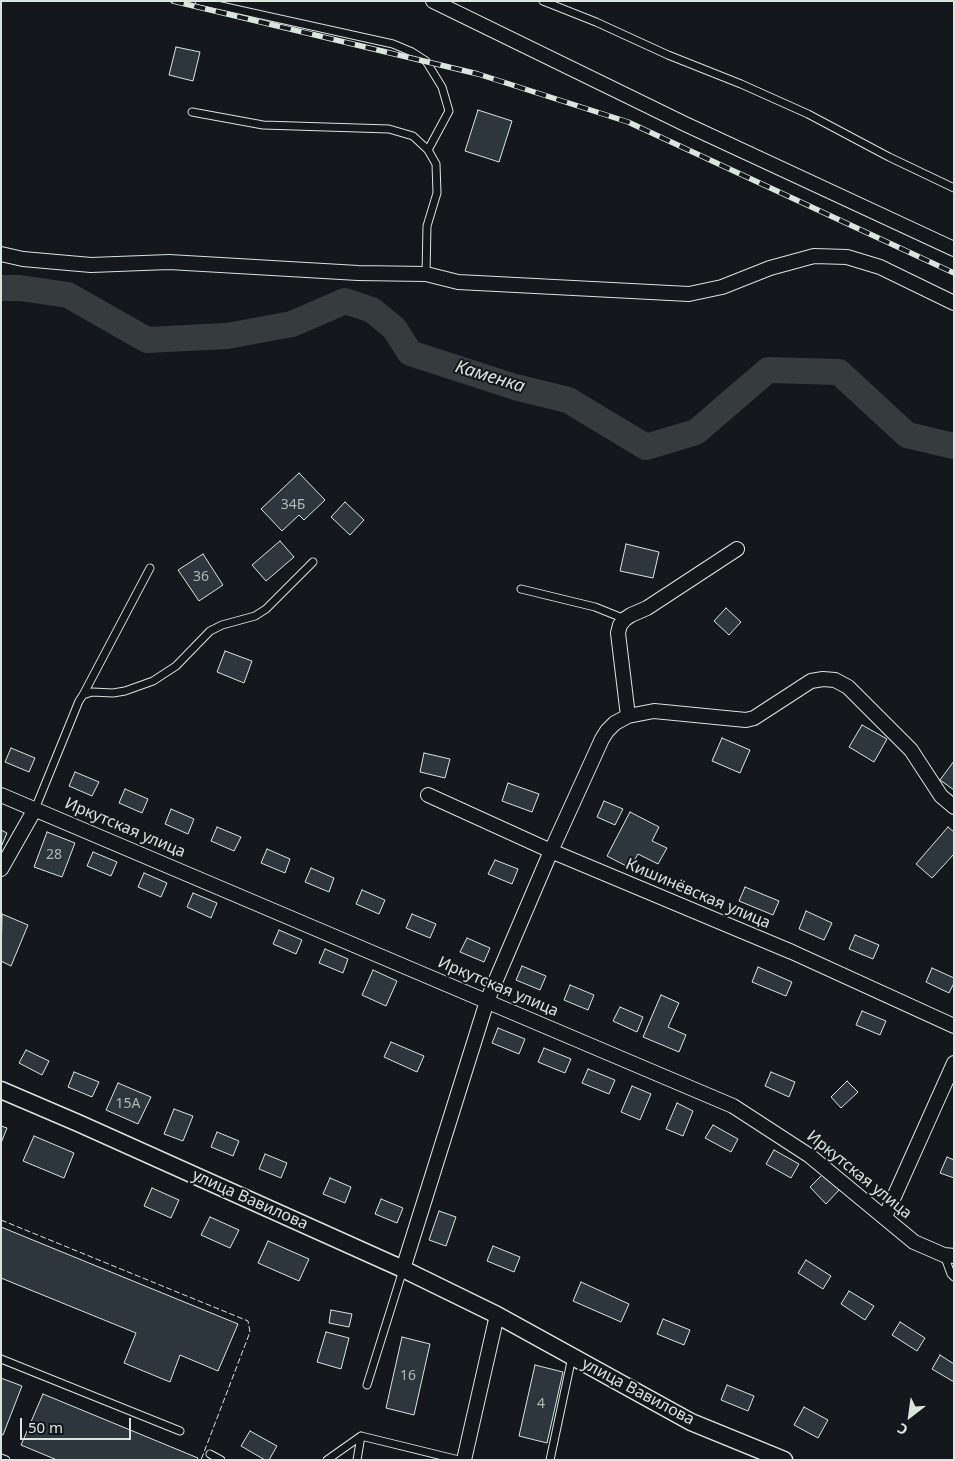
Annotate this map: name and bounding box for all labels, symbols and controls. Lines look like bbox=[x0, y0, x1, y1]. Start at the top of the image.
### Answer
water label: Каменка bbox=[453, 356, 527, 398]
house number: 34Б bbox=[281, 497, 305, 513]
house number: 36 bbox=[193, 569, 209, 585]
street label: Иркутская улица bbox=[62, 794, 188, 862]
house number: 28 bbox=[46, 847, 62, 863]
street label: Кишинёвская улица bbox=[623, 855, 773, 933]
street label: Иркутская улица bbox=[435, 953, 561, 1021]
house number: 15А bbox=[116, 1096, 140, 1112]
street label: Иркутская улица bbox=[803, 1127, 915, 1223]
street label: улица Вавилова bbox=[189, 1166, 311, 1234]
street label: улица Вавилова bbox=[578, 1354, 698, 1430]
house number: 16 bbox=[400, 1368, 416, 1384]
north arrow bbox=[885, 1391, 935, 1441]
house number: 4 bbox=[537, 1396, 545, 1412]
scale bar bbox=[22, 1408, 134, 1440]
text: 50 m bbox=[28, 1417, 63, 1437]
text: С bbox=[894, 1419, 911, 1440]

